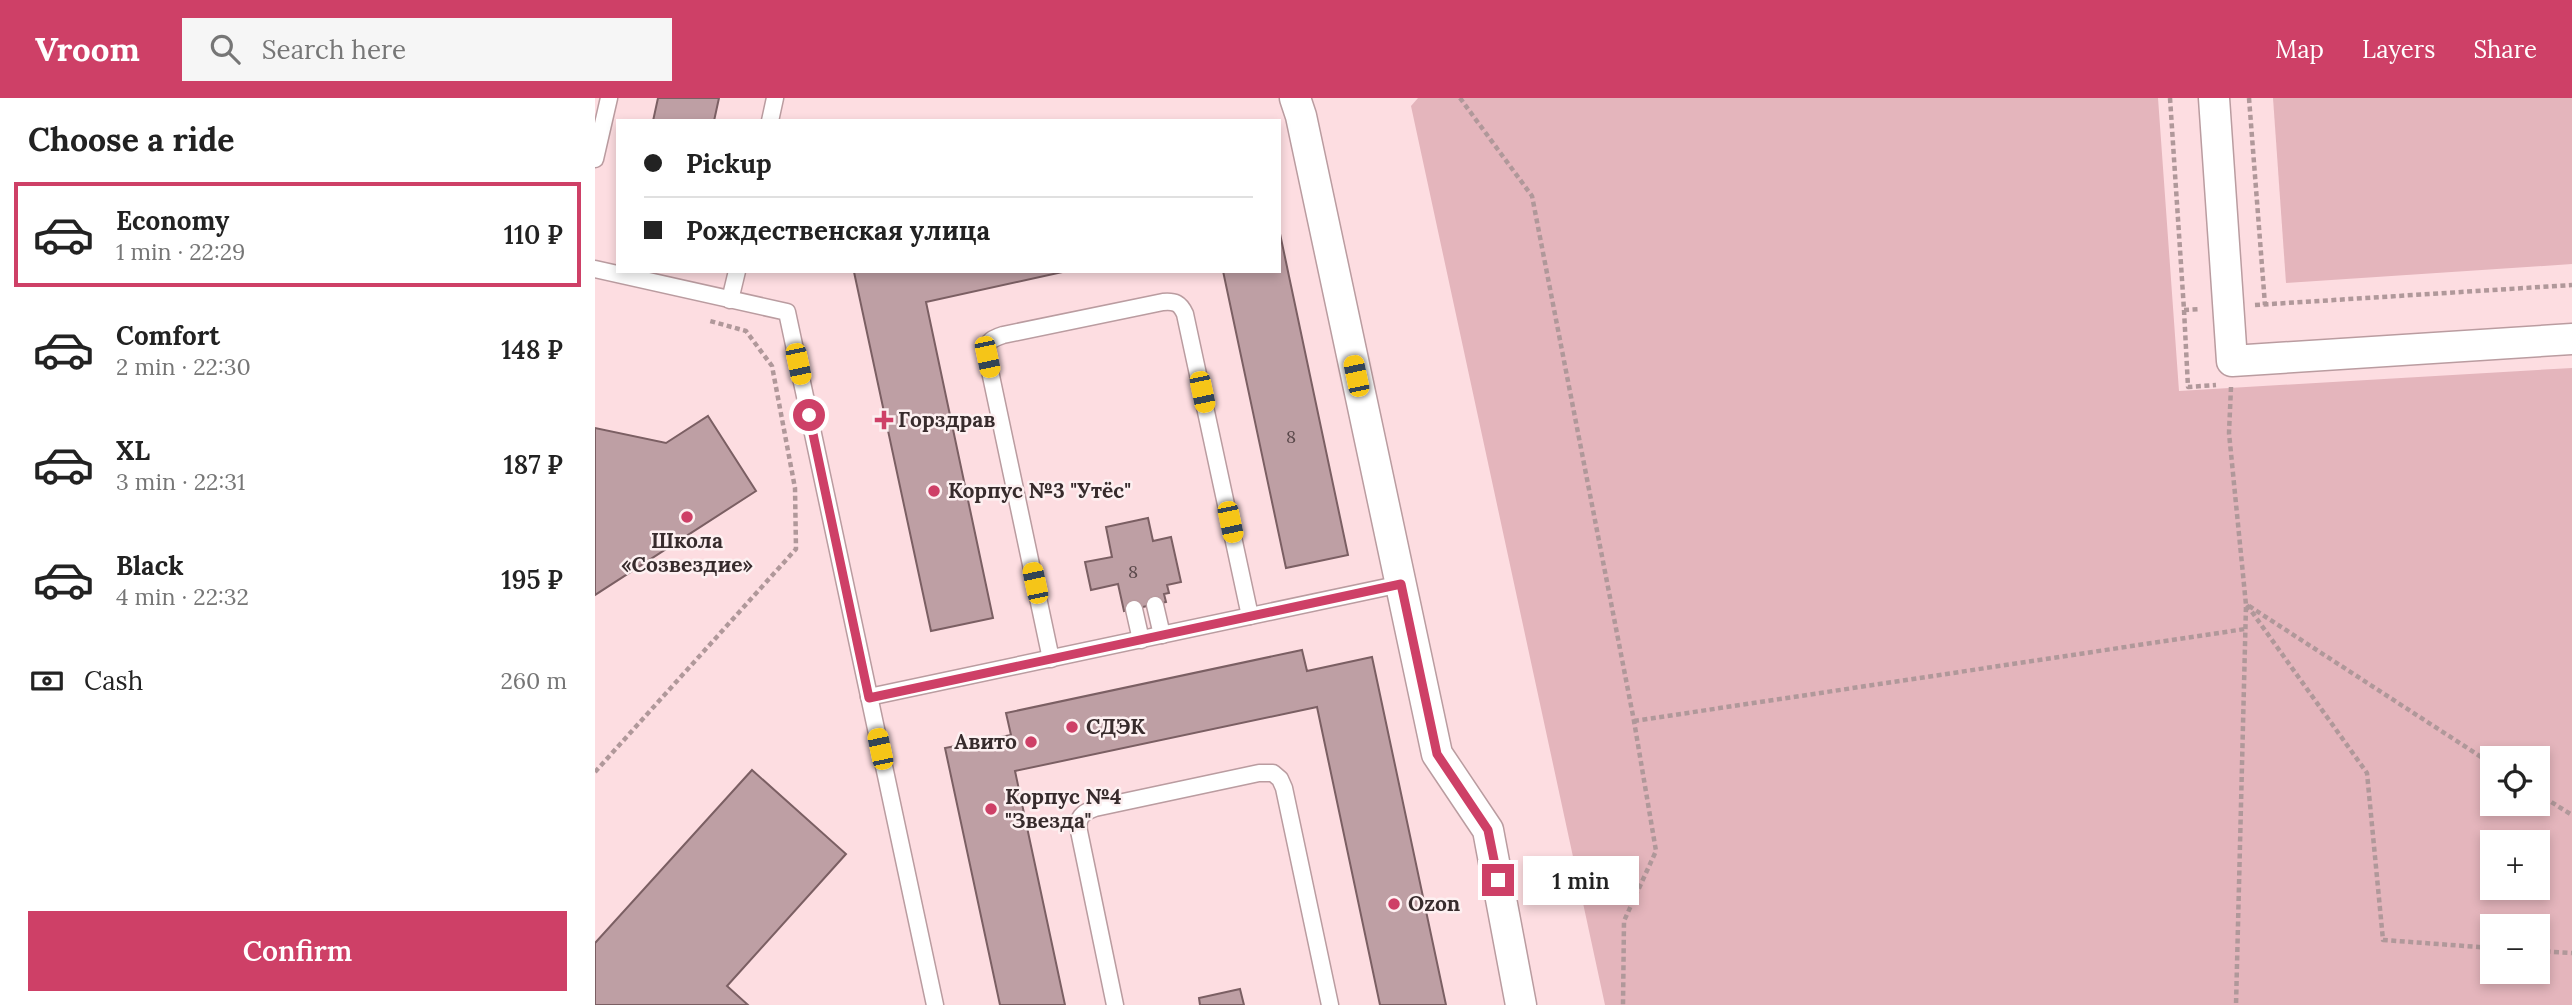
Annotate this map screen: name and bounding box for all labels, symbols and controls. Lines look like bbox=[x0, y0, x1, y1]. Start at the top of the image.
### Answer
search box bbox=[182, 18, 672, 81]
text: Vroom bbox=[35, 28, 140, 70]
icon: search bbox=[206, 30, 244, 68]
text: Search here bbox=[262, 33, 406, 66]
text: Map bbox=[2275, 34, 2324, 65]
text: Layers bbox=[2362, 34, 2435, 65]
text: Share bbox=[2473, 34, 2537, 65]
text: Choose a ride bbox=[28, 119, 235, 160]
text: Pickup bbox=[686, 147, 772, 180]
icon: car bbox=[32, 203, 95, 266]
text: Economy bbox=[116, 204, 229, 237]
text: Рождественская улица bbox=[686, 214, 990, 247]
text: 110 ₽ bbox=[504, 218, 563, 251]
text: 1 min · 22:29 bbox=[116, 237, 245, 266]
icon: car bbox=[32, 318, 95, 381]
text: Comfort bbox=[116, 319, 220, 352]
text: 148 ₽ bbox=[501, 333, 563, 366]
car bbox=[973, 334, 1002, 380]
car bbox=[784, 341, 813, 387]
text: 2 min · 22:30 bbox=[116, 352, 251, 381]
car bbox=[1342, 353, 1371, 399]
car bbox=[1188, 369, 1217, 415]
route start bbox=[793, 399, 825, 431]
place label: Горздрав bbox=[898, 406, 995, 433]
marker: Горздрав bbox=[876, 412, 892, 428]
house number: 8 bbox=[1286, 425, 1296, 448]
icon: car bbox=[32, 433, 95, 496]
text: XL bbox=[116, 434, 150, 467]
text: 187 ₽ bbox=[503, 448, 563, 481]
text: 3 min · 22:31 bbox=[116, 467, 245, 496]
place label: Корпус №3 "Утёс" bbox=[948, 477, 1131, 504]
marker: Корпус №3 "Утёс" bbox=[926, 483, 942, 499]
car bbox=[1216, 499, 1245, 545]
marker: Школа «Созвездие» bbox=[679, 509, 695, 525]
place label: Школа «Созвездие» bbox=[621, 527, 753, 578]
icon: car bbox=[32, 548, 95, 611]
text: Black bbox=[116, 549, 184, 582]
car bbox=[1021, 560, 1050, 606]
house number: 8 bbox=[1128, 560, 1138, 583]
text: 195 ₽ bbox=[501, 563, 563, 596]
text: 4 min · 22:32 bbox=[116, 582, 249, 611]
icon: cash bbox=[28, 662, 66, 700]
text: Cash bbox=[84, 664, 143, 697]
text: 260 m bbox=[500, 666, 567, 695]
place label: СДЭК bbox=[1086, 713, 1145, 740]
marker: СДЭК bbox=[1064, 719, 1080, 735]
car bbox=[866, 726, 895, 772]
place label: Авито bbox=[954, 728, 1017, 755]
marker: Авито bbox=[1023, 734, 1039, 750]
map controls bbox=[2480, 746, 2550, 984]
button: locate bbox=[2480, 746, 2550, 816]
place label: Корпус №4 "Звезда" bbox=[1005, 783, 1122, 834]
marker: Корпус №4 "Звезда" bbox=[983, 801, 999, 817]
button: + bbox=[2480, 830, 2550, 900]
callout: 1 min bbox=[1523, 856, 1638, 904]
route end bbox=[1482, 864, 1514, 896]
text: 1 min bbox=[1552, 866, 1610, 895]
place label: Ozon bbox=[1408, 890, 1460, 917]
marker: Ozon bbox=[1386, 896, 1402, 912]
button: Confirm bbox=[28, 911, 567, 991]
button: − bbox=[2480, 914, 2550, 984]

